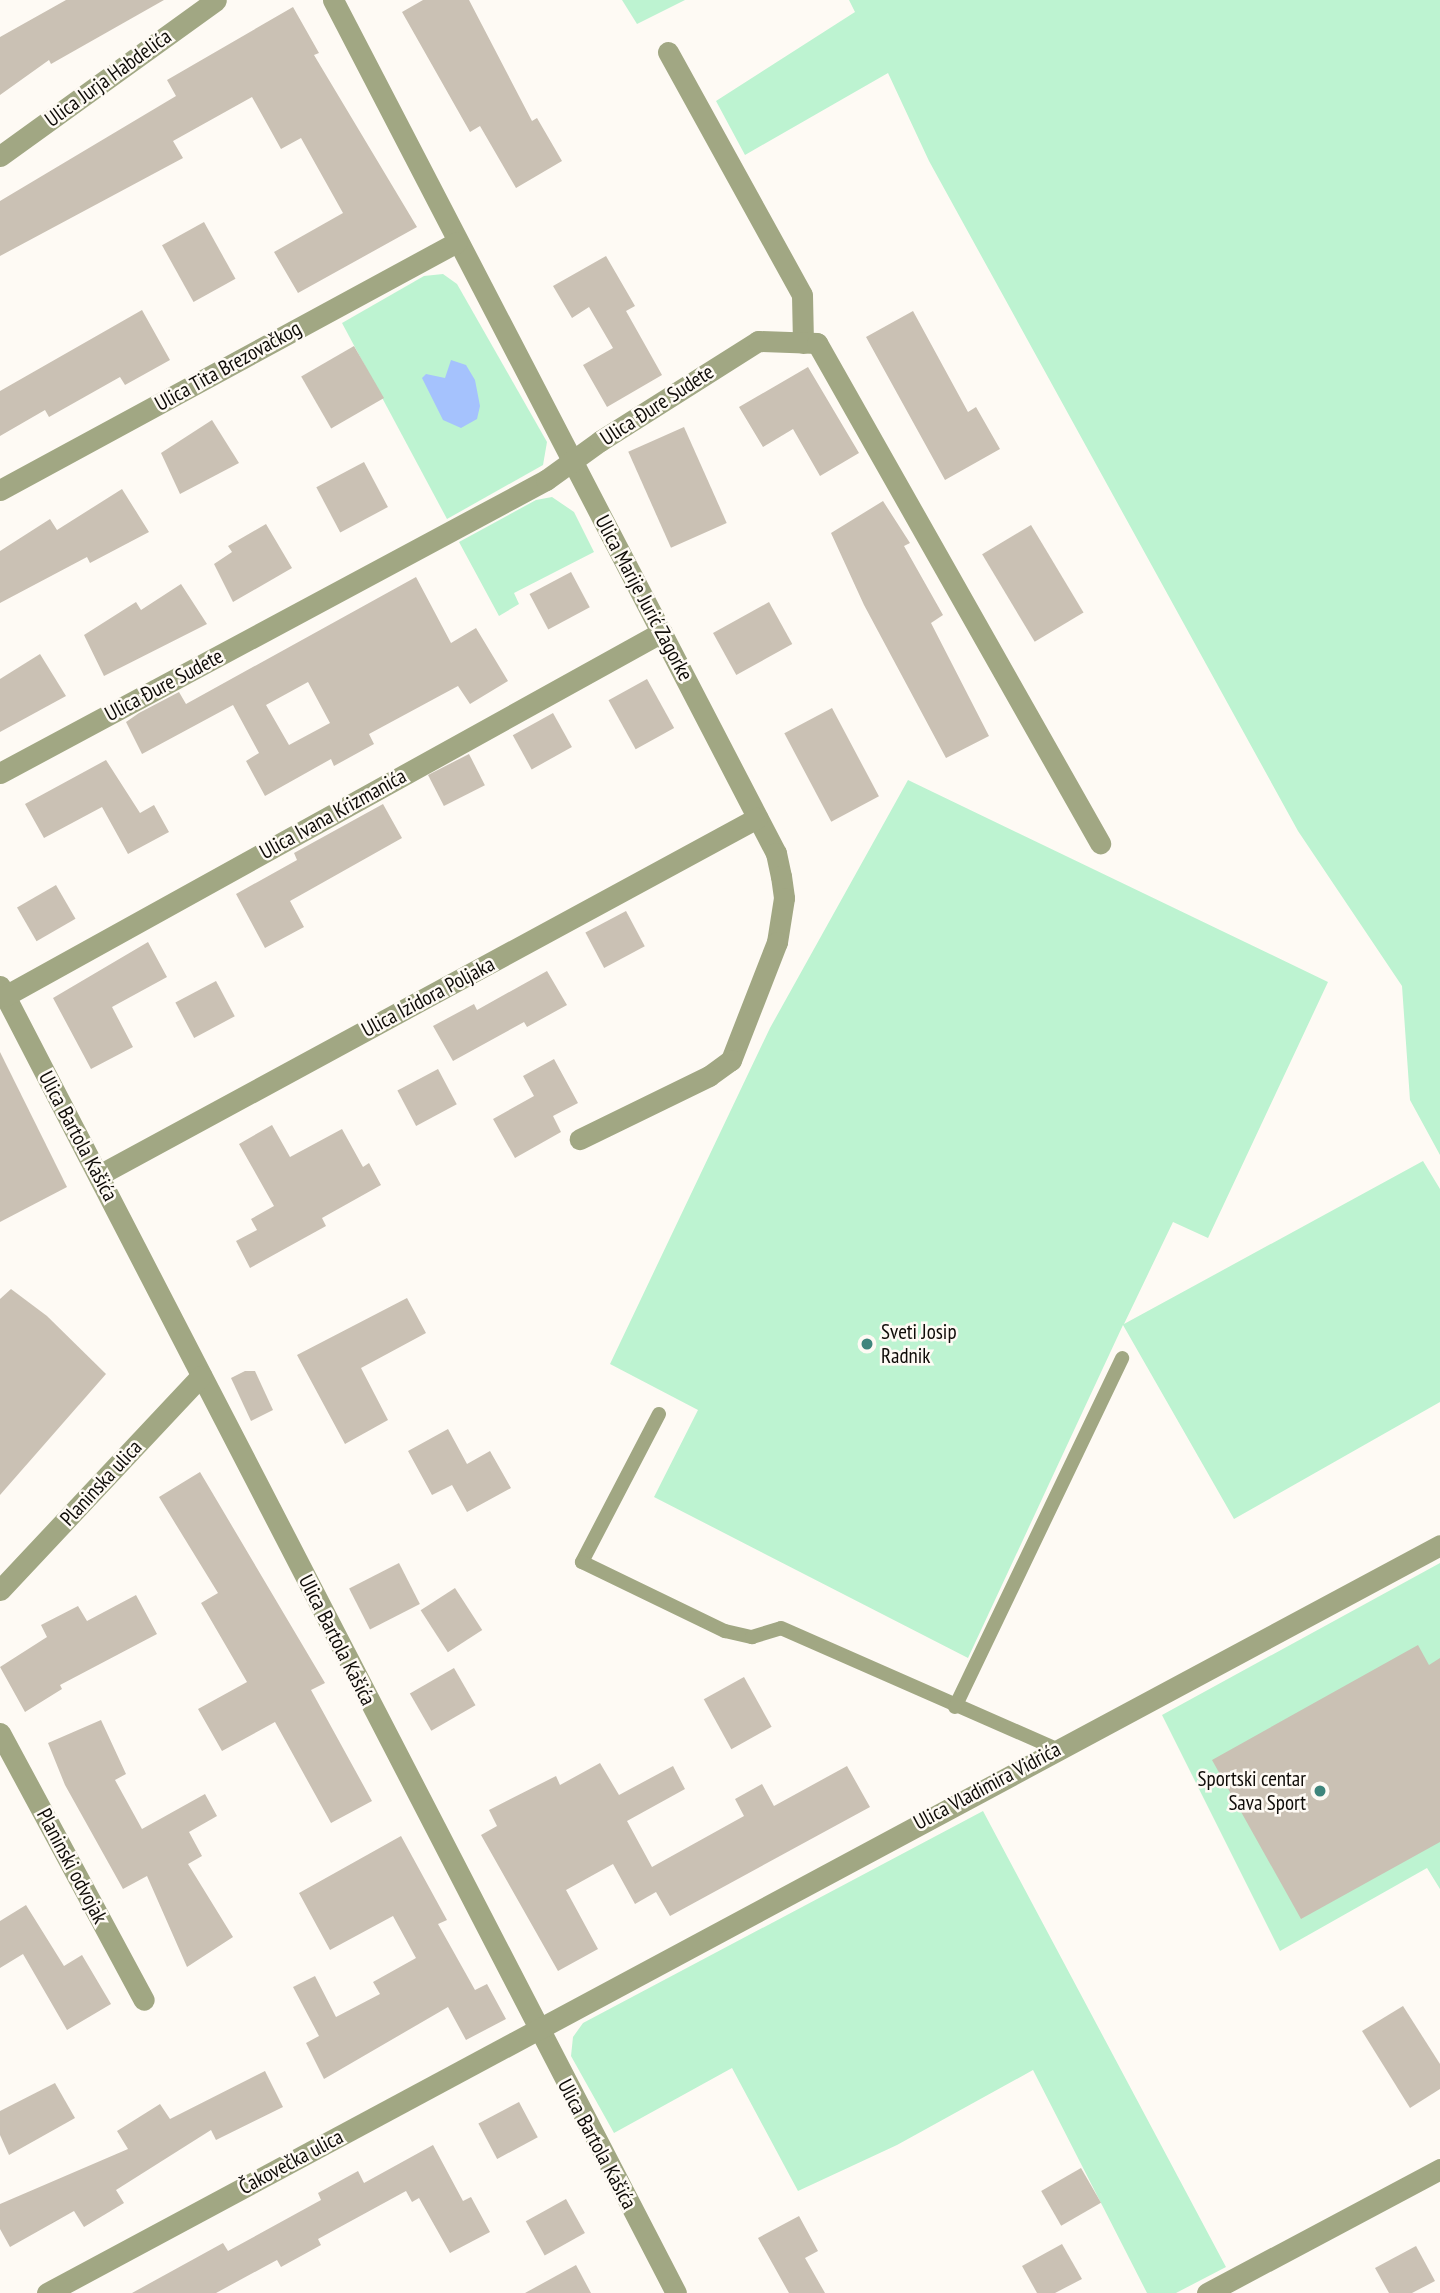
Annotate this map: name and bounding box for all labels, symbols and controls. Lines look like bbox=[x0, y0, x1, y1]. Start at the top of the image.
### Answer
street label: Ulica Jurja Habdelića bbox=[40, 24, 176, 132]
street label: Ulica Tita Brezovačkog bbox=[150, 315, 306, 417]
street label: Ulica Đure Sudete bbox=[596, 359, 718, 451]
street label: Ulica Marije Jurić Zagorke bbox=[590, 511, 698, 685]
street label: Ulica Đure Sudete bbox=[101, 643, 227, 727]
street label: Ulica Ivana Krizmanića bbox=[255, 763, 411, 865]
street label: Ulica Izidora Poljaka bbox=[357, 951, 499, 1043]
street label: Ulica Bartola Kašića bbox=[33, 1067, 123, 1205]
place label: Sveti Josip Radnik bbox=[881, 1319, 957, 1369]
marker: Sveti Josip Radnik bbox=[859, 1336, 875, 1352]
street label: Planinska ulica bbox=[55, 1435, 147, 1531]
street label: Ulica Bartola Kašića bbox=[293, 1570, 381, 1710]
street label: Ulica Vladimira Vidrića bbox=[909, 1736, 1065, 1836]
place label: Sportski centar Sava Sport bbox=[1198, 1766, 1306, 1816]
marker: Sportski centar Sava Sport bbox=[1312, 1783, 1328, 1799]
street label: Planinski odvojak bbox=[31, 1804, 113, 1928]
street label: Ulica Bartola Kašića bbox=[552, 2075, 642, 2213]
street label: Čakovečka ulica bbox=[235, 2124, 347, 2200]

